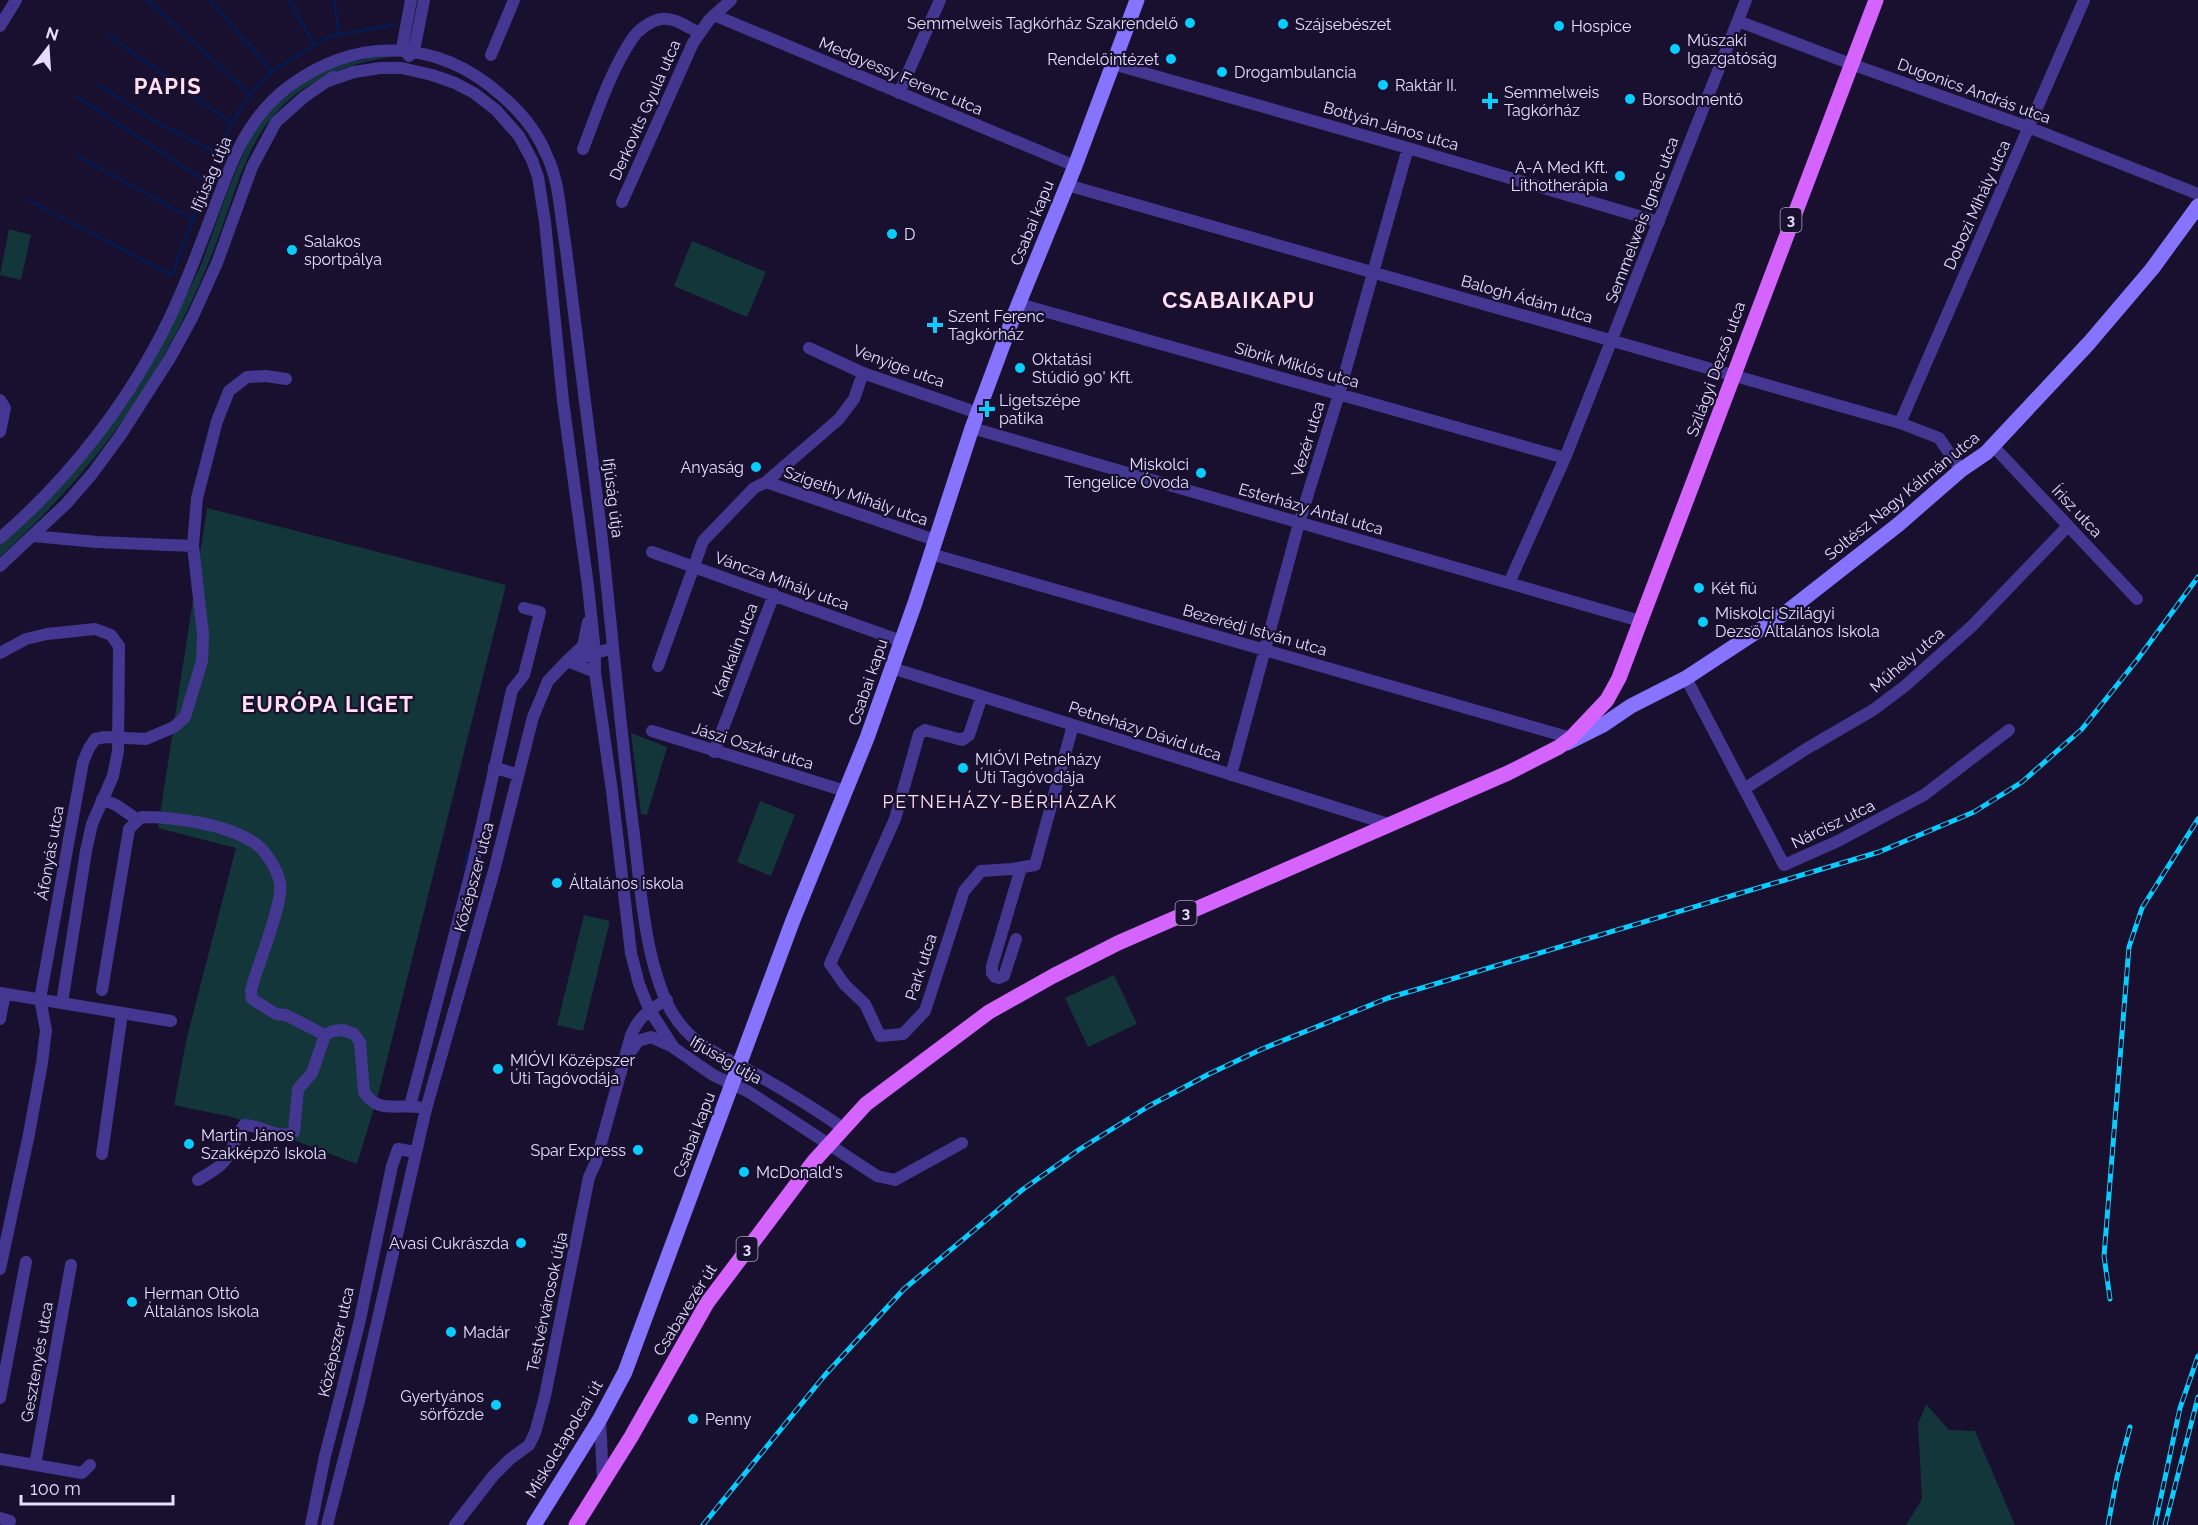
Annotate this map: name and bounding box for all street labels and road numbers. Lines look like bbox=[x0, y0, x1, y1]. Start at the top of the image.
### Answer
street label: Medgyessy Ferenc utca bbox=[816, 33, 986, 119]
street label: Derkovits Gyula utca bbox=[605, 37, 685, 183]
street label: Dugonics András utca bbox=[1895, 54, 2053, 128]
street label: Bottyán János utca bbox=[1321, 98, 1461, 154]
street label: Ifjúság útja bbox=[187, 134, 235, 214]
street label: Semmelweis Ignác utca bbox=[1602, 134, 1682, 306]
street label: Dobozi Mihály utca bbox=[1940, 137, 2014, 273]
street label: Csabai kapu bbox=[1006, 178, 1058, 268]
road number: 3 bbox=[1780, 208, 1802, 232]
street label: Balogh Ádám utca bbox=[1459, 270, 1595, 327]
street label: Szilágyi Dezső utca bbox=[1683, 299, 1749, 439]
street label: Sibrik Miklós utca bbox=[1233, 338, 1361, 392]
street label: Venyige utca bbox=[851, 341, 947, 391]
street label: Vezér utca bbox=[1288, 399, 1328, 479]
street label: Soltész Nagy Kálmán utca bbox=[1821, 428, 1983, 564]
street label: Ifjúság útja bbox=[599, 457, 627, 539]
street label: Szigethy Mihály utca bbox=[781, 462, 931, 530]
street label: Esterházy Antal utca bbox=[1236, 479, 1386, 539]
street label: Írisz utca bbox=[2048, 480, 2107, 541]
street label: Váncza Mihály utca bbox=[712, 548, 852, 614]
street label: Kankalin utca bbox=[708, 600, 762, 700]
street label: Bezerédj István utca bbox=[1181, 600, 1329, 660]
street label: Műhely utca bbox=[1866, 624, 1948, 696]
street label: Csabai kapu bbox=[844, 636, 892, 728]
street label: Petneházy Dávid utca bbox=[1066, 697, 1224, 765]
street label: Jászi Oszkár utca bbox=[690, 719, 816, 773]
street label: Nárcisz utca bbox=[1788, 796, 1878, 852]
street label: Áfonyás utca bbox=[31, 804, 68, 902]
street label: Középszer utca bbox=[450, 820, 498, 934]
road number: 3 bbox=[1176, 901, 1196, 925]
street label: Park utca bbox=[901, 931, 941, 1003]
street label: Ifjúság útja bbox=[687, 1032, 765, 1088]
street label: Csabai kapu bbox=[669, 1090, 719, 1180]
street label: Testvérvárosok útja bbox=[523, 1230, 571, 1374]
road number: 3 bbox=[736, 1237, 758, 1261]
street label: Csabavezér út bbox=[649, 1260, 721, 1359]
street label: Középszer utca bbox=[314, 1285, 358, 1399]
street label: Gesztenyés utca bbox=[17, 1300, 57, 1424]
street label: Miskolctapolcai út bbox=[521, 1376, 607, 1501]

